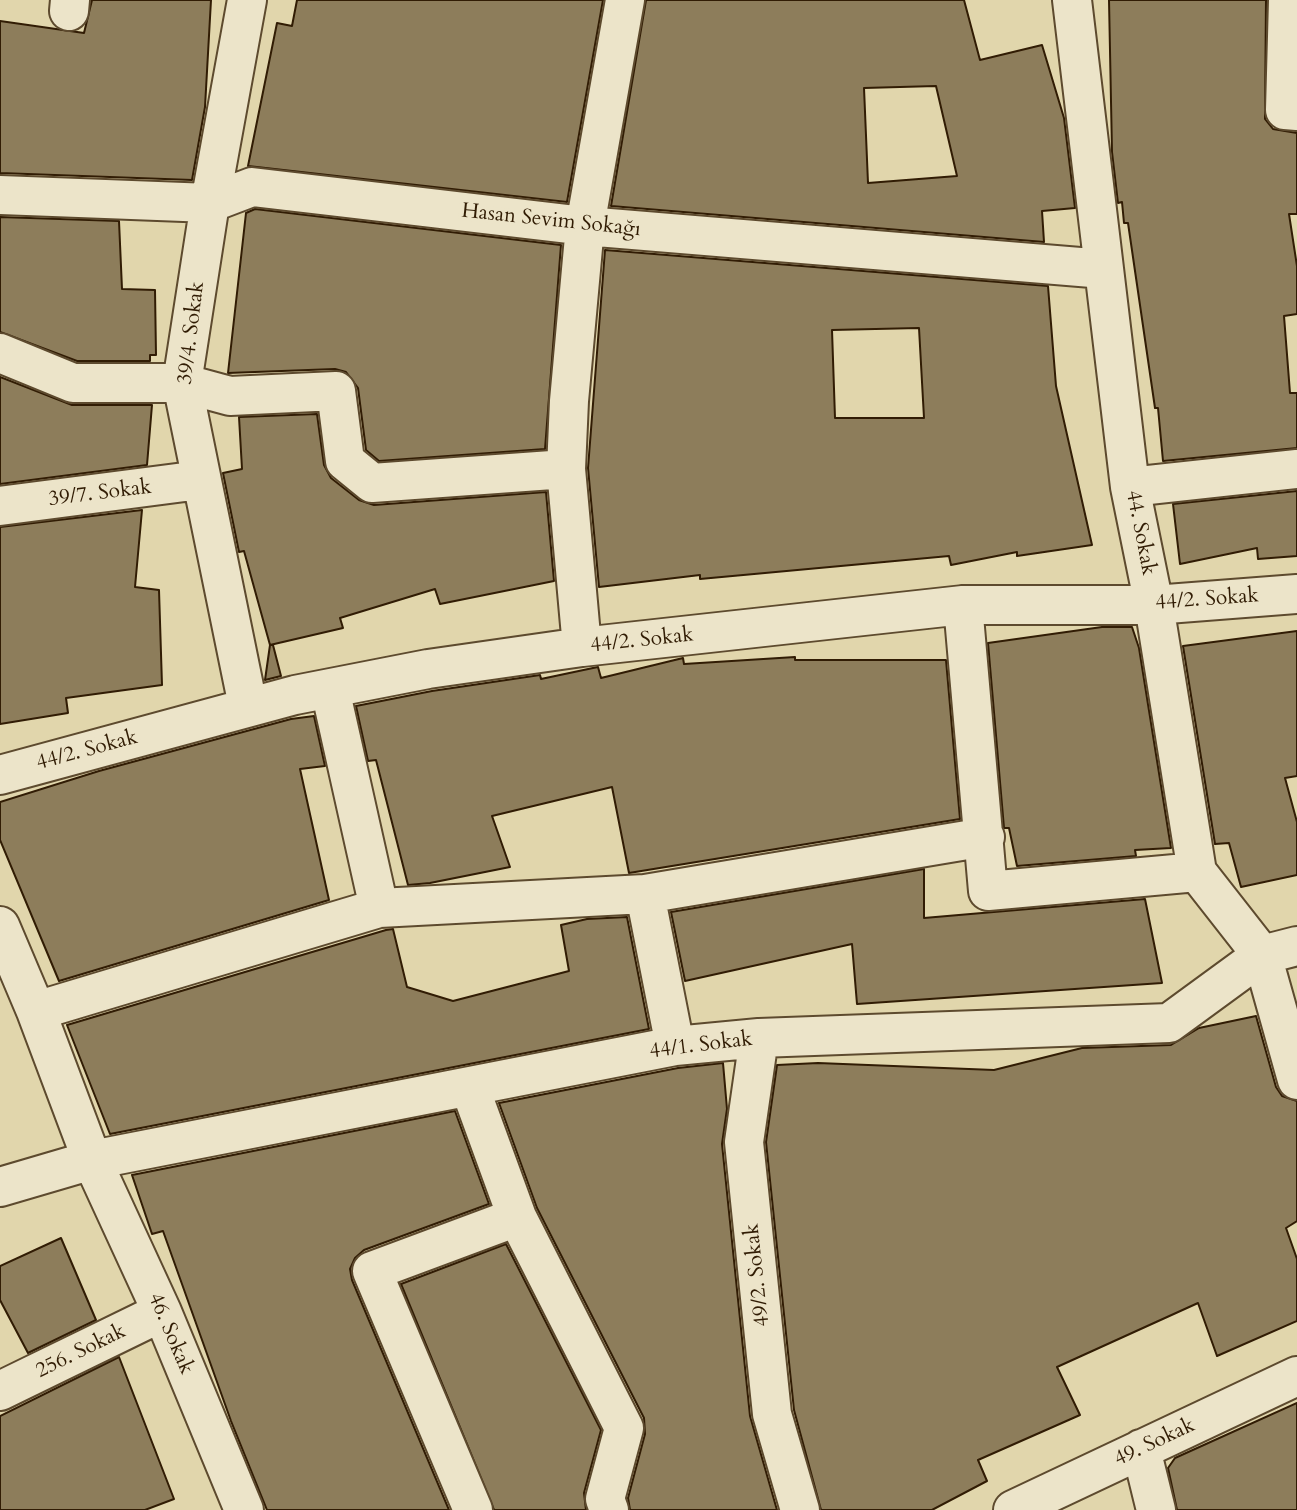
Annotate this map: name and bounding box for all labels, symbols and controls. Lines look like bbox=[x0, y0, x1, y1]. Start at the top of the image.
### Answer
street label: Hasan Sevim Sokağı bbox=[460, 199, 642, 243]
street label: 39/4. Sokak bbox=[173, 280, 211, 386]
street label: 39/7. Sokak bbox=[47, 475, 153, 513]
street label: 44. Sokak bbox=[1119, 488, 1161, 578]
street label: 44/2. Sokak bbox=[1155, 584, 1259, 616]
street label: 44/2. Sokak bbox=[589, 623, 695, 659]
street label: 44/2. Sokak bbox=[34, 725, 140, 777]
street label: 44/1. Sokak bbox=[648, 1027, 754, 1065]
street label: 49/2. Sokak bbox=[740, 1222, 776, 1328]
street label: 46. Sokak bbox=[142, 1290, 198, 1378]
street label: 256. Sokak bbox=[32, 1319, 130, 1385]
street label: 49. Sokak bbox=[1111, 1413, 1199, 1473]

